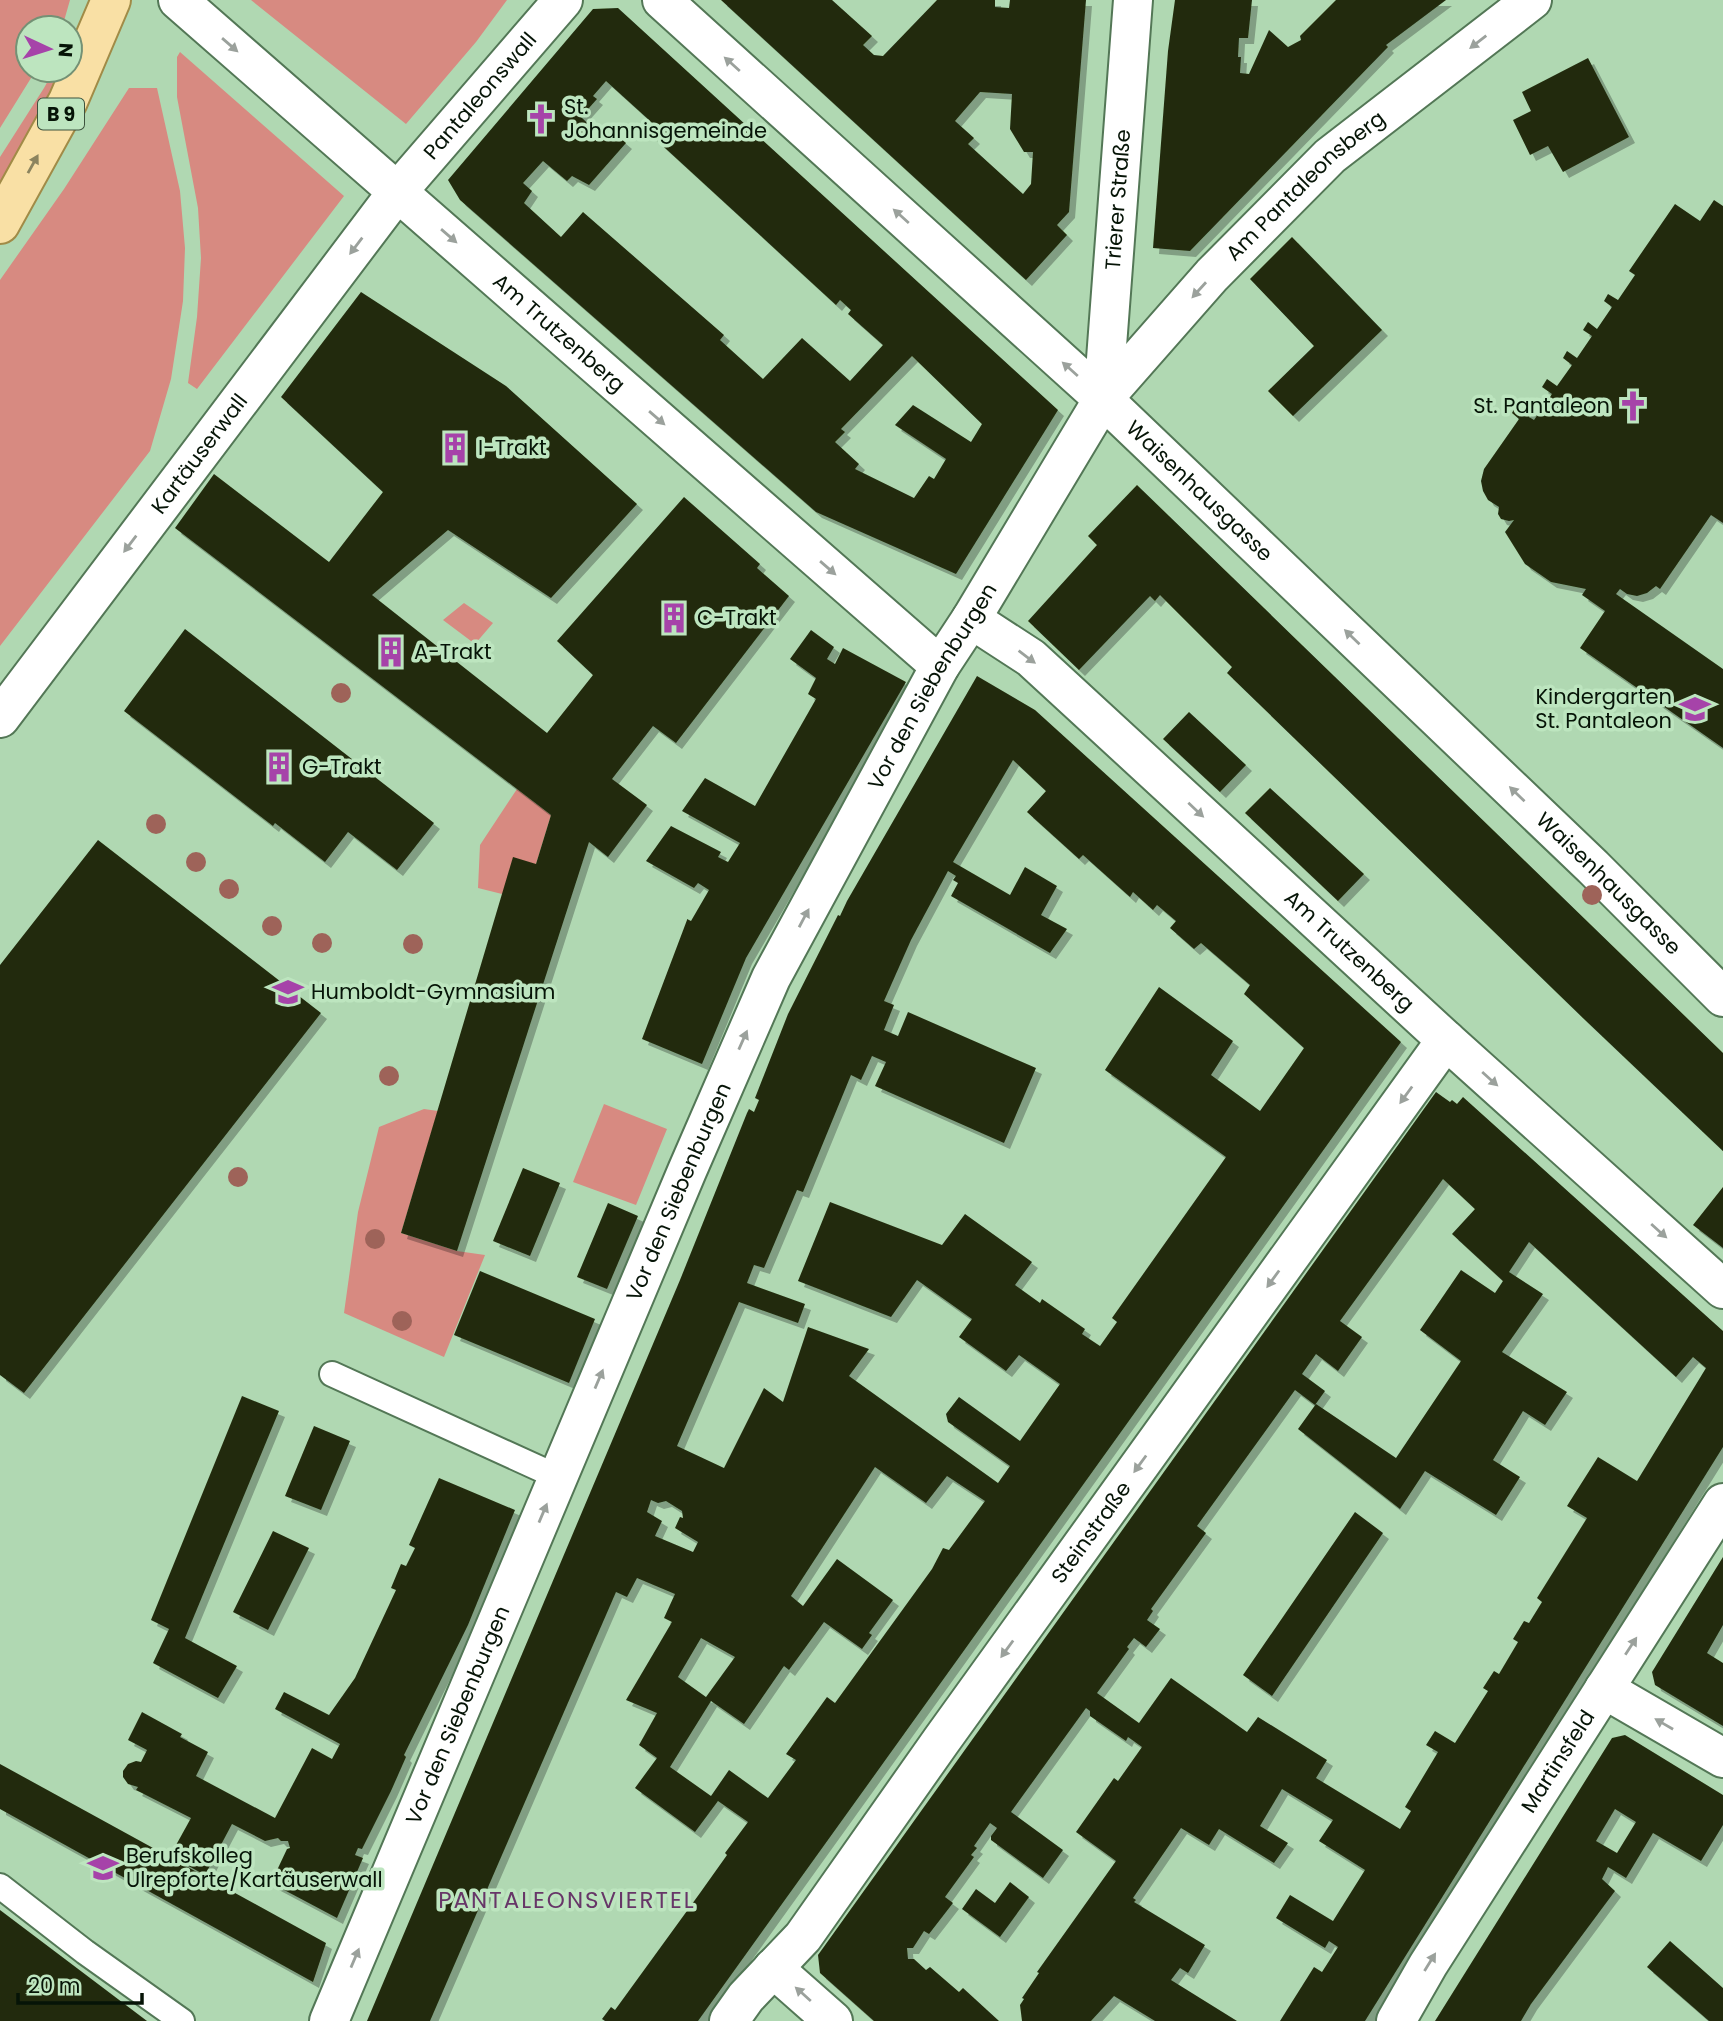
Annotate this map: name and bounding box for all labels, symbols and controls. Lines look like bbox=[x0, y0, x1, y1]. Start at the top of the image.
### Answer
north arrow bbox=[14, 14, 84, 84]
street label: Pantaleonswall bbox=[417, 26, 543, 165]
one-way arrow bbox=[1469, 34, 1487, 49]
one-way arrow bbox=[221, 37, 238, 52]
text: N bbox=[51, 42, 79, 58]
one-way arrow bbox=[723, 56, 741, 72]
place label: St. Johannisgemeinde bbox=[564, 92, 767, 145]
road number: B 9 bbox=[38, 98, 84, 130]
church icon: St. Johannisgemeinde bbox=[524, 102, 558, 136]
street label: Am Pantaleonsberg bbox=[1219, 104, 1391, 267]
street label: Trierer Straße bbox=[1098, 128, 1137, 271]
one-way arrow bbox=[27, 154, 39, 174]
one-way arrow bbox=[893, 209, 910, 225]
one-way arrow bbox=[440, 228, 458, 244]
one-way arrow bbox=[349, 236, 364, 254]
street label: Am Trutzenberg bbox=[487, 267, 632, 399]
one-way arrow bbox=[1192, 282, 1207, 299]
one-way arrow bbox=[1061, 361, 1079, 377]
street label: Kartäuserwall bbox=[144, 388, 254, 520]
church icon: St. Pantaleon bbox=[1616, 389, 1650, 423]
place label: St. Pantaleon bbox=[1473, 391, 1610, 420]
one-way arrow bbox=[648, 410, 666, 426]
street label: Waisenhausgasse bbox=[1120, 414, 1279, 568]
building icon: I-Trakt bbox=[438, 431, 472, 465]
place label: I-Trakt bbox=[478, 433, 547, 462]
one-way arrow bbox=[123, 535, 138, 553]
one-way arrow bbox=[820, 560, 837, 575]
street label: Vor den Siebenburgen bbox=[861, 577, 1003, 795]
building icon: C-Trakt bbox=[657, 601, 691, 635]
place label: C-Trakt bbox=[697, 603, 777, 632]
one-way arrow bbox=[1344, 630, 1361, 646]
building icon: A-Trakt bbox=[374, 635, 408, 669]
place label: A-Trakt bbox=[414, 637, 492, 666]
one-way arrow bbox=[1018, 649, 1036, 663]
place label: Kindergarten St. Pantaleon bbox=[1535, 682, 1672, 735]
school or university icon: Kindergarten St. Pantaleon bbox=[1678, 692, 1712, 726]
building icon: G-Trakt bbox=[262, 750, 296, 784]
place label: G-Trakt bbox=[302, 752, 382, 781]
one-way arrow bbox=[1509, 787, 1526, 803]
one-way arrow bbox=[1187, 801, 1204, 817]
street label: Waisenhausgasse bbox=[1530, 805, 1688, 961]
street label: Am Trutzenberg bbox=[1278, 883, 1421, 1018]
one-way arrow bbox=[798, 908, 809, 928]
school or university icon: Humboldt-Gymnasium bbox=[271, 975, 305, 1009]
place label: Humboldt-Gymnasium bbox=[311, 977, 555, 1006]
one-way arrow bbox=[738, 1030, 749, 1051]
one-way arrow bbox=[1481, 1071, 1499, 1087]
street label: Vor den Siebenburgen bbox=[619, 1078, 738, 1305]
one-way arrow bbox=[1399, 1086, 1413, 1104]
one-way arrow bbox=[1650, 1223, 1668, 1239]
one-way arrow bbox=[1266, 1270, 1280, 1289]
one-way arrow bbox=[593, 1369, 605, 1389]
one-way arrow bbox=[1133, 1455, 1147, 1473]
street label: Steinstraße bbox=[1044, 1475, 1138, 1589]
one-way arrow bbox=[538, 1502, 549, 1523]
street label: Vor den Siebenburgen bbox=[398, 1601, 516, 1829]
one-way arrow bbox=[1625, 1636, 1638, 1656]
one-way arrow bbox=[1000, 1640, 1014, 1658]
street label: Martinsfeld bbox=[1514, 1704, 1601, 1818]
one-way arrow bbox=[1654, 1718, 1674, 1730]
place label: Berufskolleg Ulrepforte/Kartäuserwall bbox=[126, 1841, 383, 1894]
school or university icon: Berufskolleg Ulrepforte/Kartäuserwall bbox=[86, 1851, 120, 1885]
district label: PANTALEONSVIERTEL bbox=[438, 1884, 696, 1916]
one-way arrow bbox=[349, 1948, 361, 1968]
one-way arrow bbox=[1424, 1953, 1437, 1972]
scale bar bbox=[18, 1962, 142, 2006]
text: 20 m bbox=[28, 1971, 81, 2000]
one-way arrow bbox=[795, 1987, 812, 2003]

